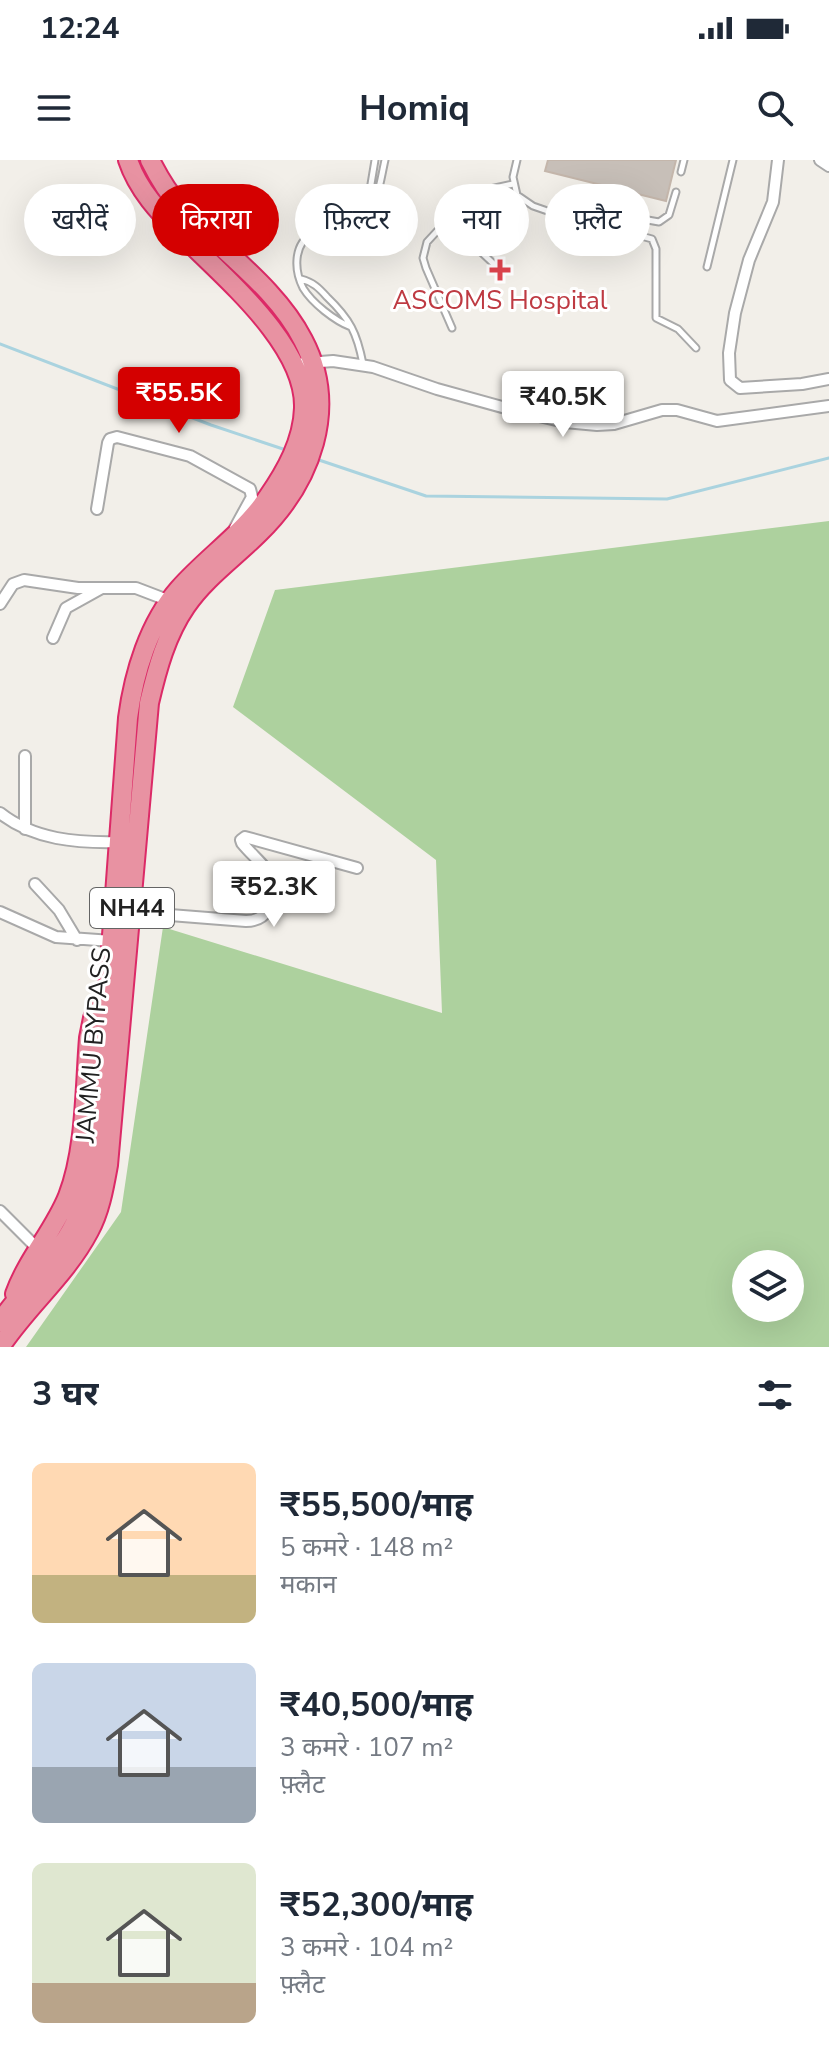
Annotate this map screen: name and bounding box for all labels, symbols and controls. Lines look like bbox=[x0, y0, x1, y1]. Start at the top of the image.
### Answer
text: 12:24 bbox=[40, 8, 119, 49]
text: Homiq bbox=[359, 84, 470, 133]
icon: menu bbox=[32, 86, 76, 130]
icon: search bbox=[753, 86, 797, 130]
chip: खरीदें bbox=[24, 184, 136, 256]
chip: किराया bbox=[152, 184, 279, 256]
chip: फ़िल्टर bbox=[295, 184, 418, 256]
chip: नया bbox=[434, 184, 529, 256]
chip: फ़्लैट bbox=[545, 184, 650, 256]
marker: ASCOMS Hospital bbox=[489, 259, 511, 281]
place label: ASCOMS Hospital bbox=[392, 283, 608, 318]
pin: ₹55.5K bbox=[114, 367, 244, 435]
pin: ₹40.5K bbox=[498, 371, 628, 439]
text: ₹55.5K bbox=[136, 375, 222, 410]
text: ₹40.5K bbox=[520, 379, 606, 414]
pin: ₹52.3K bbox=[209, 861, 339, 929]
text: ₹52.3K bbox=[231, 869, 317, 904]
road number: NH44 bbox=[90, 888, 174, 928]
street label: JAMMU BYPASS bbox=[67, 946, 119, 1145]
map controls bbox=[732, 1250, 804, 1322]
button: layers bbox=[732, 1250, 804, 1322]
text: 3 घर bbox=[32, 1371, 99, 1417]
icon: filters bbox=[753, 1373, 797, 1417]
text: ₹55,500/माह bbox=[280, 1482, 473, 1528]
icon: home bbox=[96, 1495, 192, 1591]
text: 5 कमरे · 148 m² bbox=[280, 1530, 453, 1565]
text: मकान bbox=[280, 1567, 337, 1602]
text: ₹40,500/माह bbox=[280, 1682, 473, 1728]
icon: home bbox=[96, 1695, 192, 1791]
text: 3 कमरे · 107 m² bbox=[280, 1730, 453, 1765]
text: फ़्लैट bbox=[280, 1767, 325, 1802]
text: ₹52,300/माह bbox=[280, 1882, 473, 1928]
icon: home bbox=[96, 1895, 192, 1991]
text: 3 कमरे · 104 m² bbox=[280, 1930, 453, 1965]
text: फ़्लैट bbox=[280, 1967, 325, 2002]

